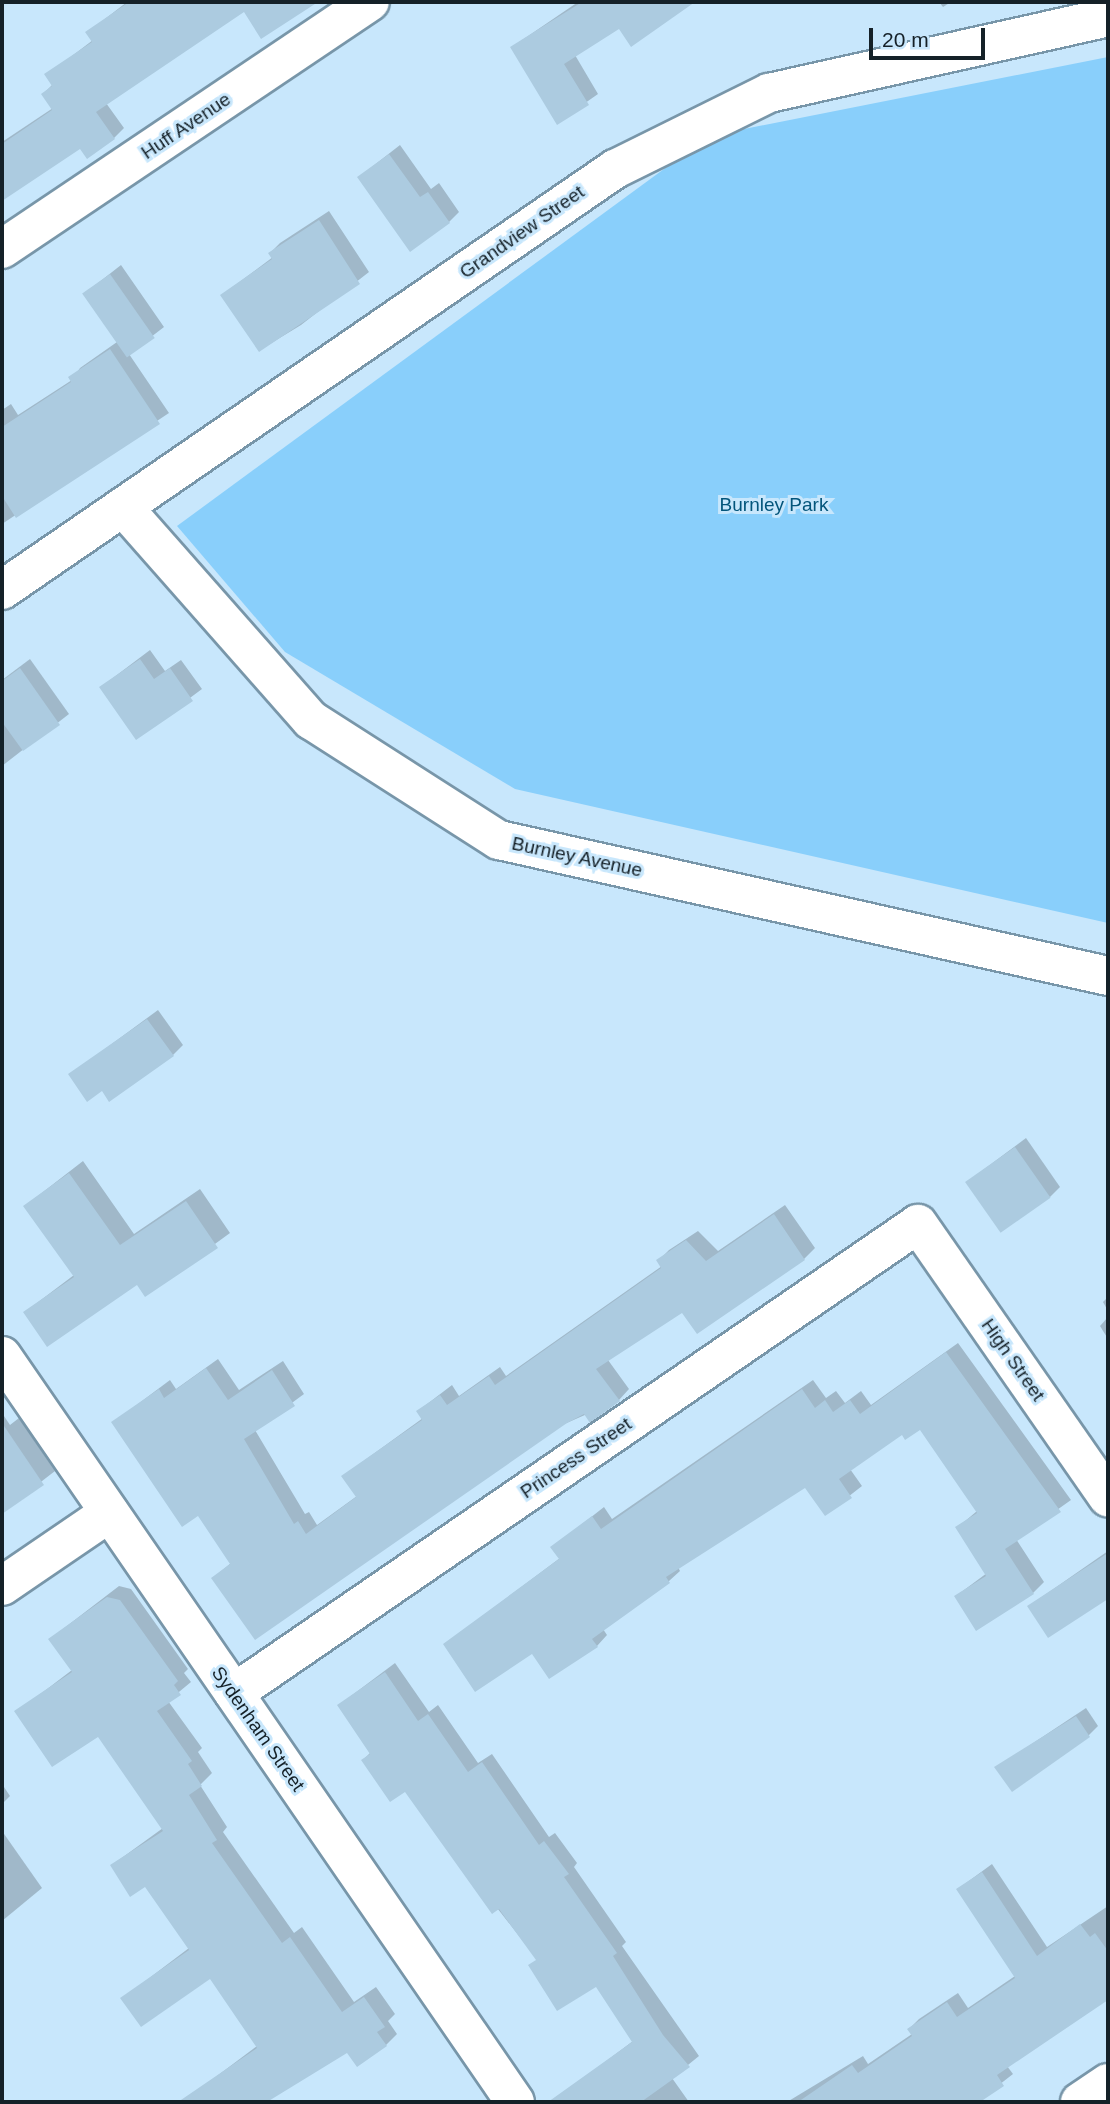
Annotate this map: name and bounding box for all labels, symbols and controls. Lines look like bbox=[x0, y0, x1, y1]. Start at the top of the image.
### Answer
scale bar bbox=[872, 14, 988, 58]
text: 20 m bbox=[882, 28, 929, 51]
street label: Huff Avenue bbox=[137, 88, 235, 164]
street label: Grandview Street bbox=[455, 181, 589, 283]
park label: Burnley Park bbox=[720, 494, 828, 516]
street label: Burnley Avenue bbox=[509, 832, 645, 882]
street label: High Street bbox=[976, 1315, 1050, 1405]
street label: Princess Street bbox=[516, 1413, 636, 1503]
street label: Sydenham Street bbox=[207, 1662, 309, 1796]

